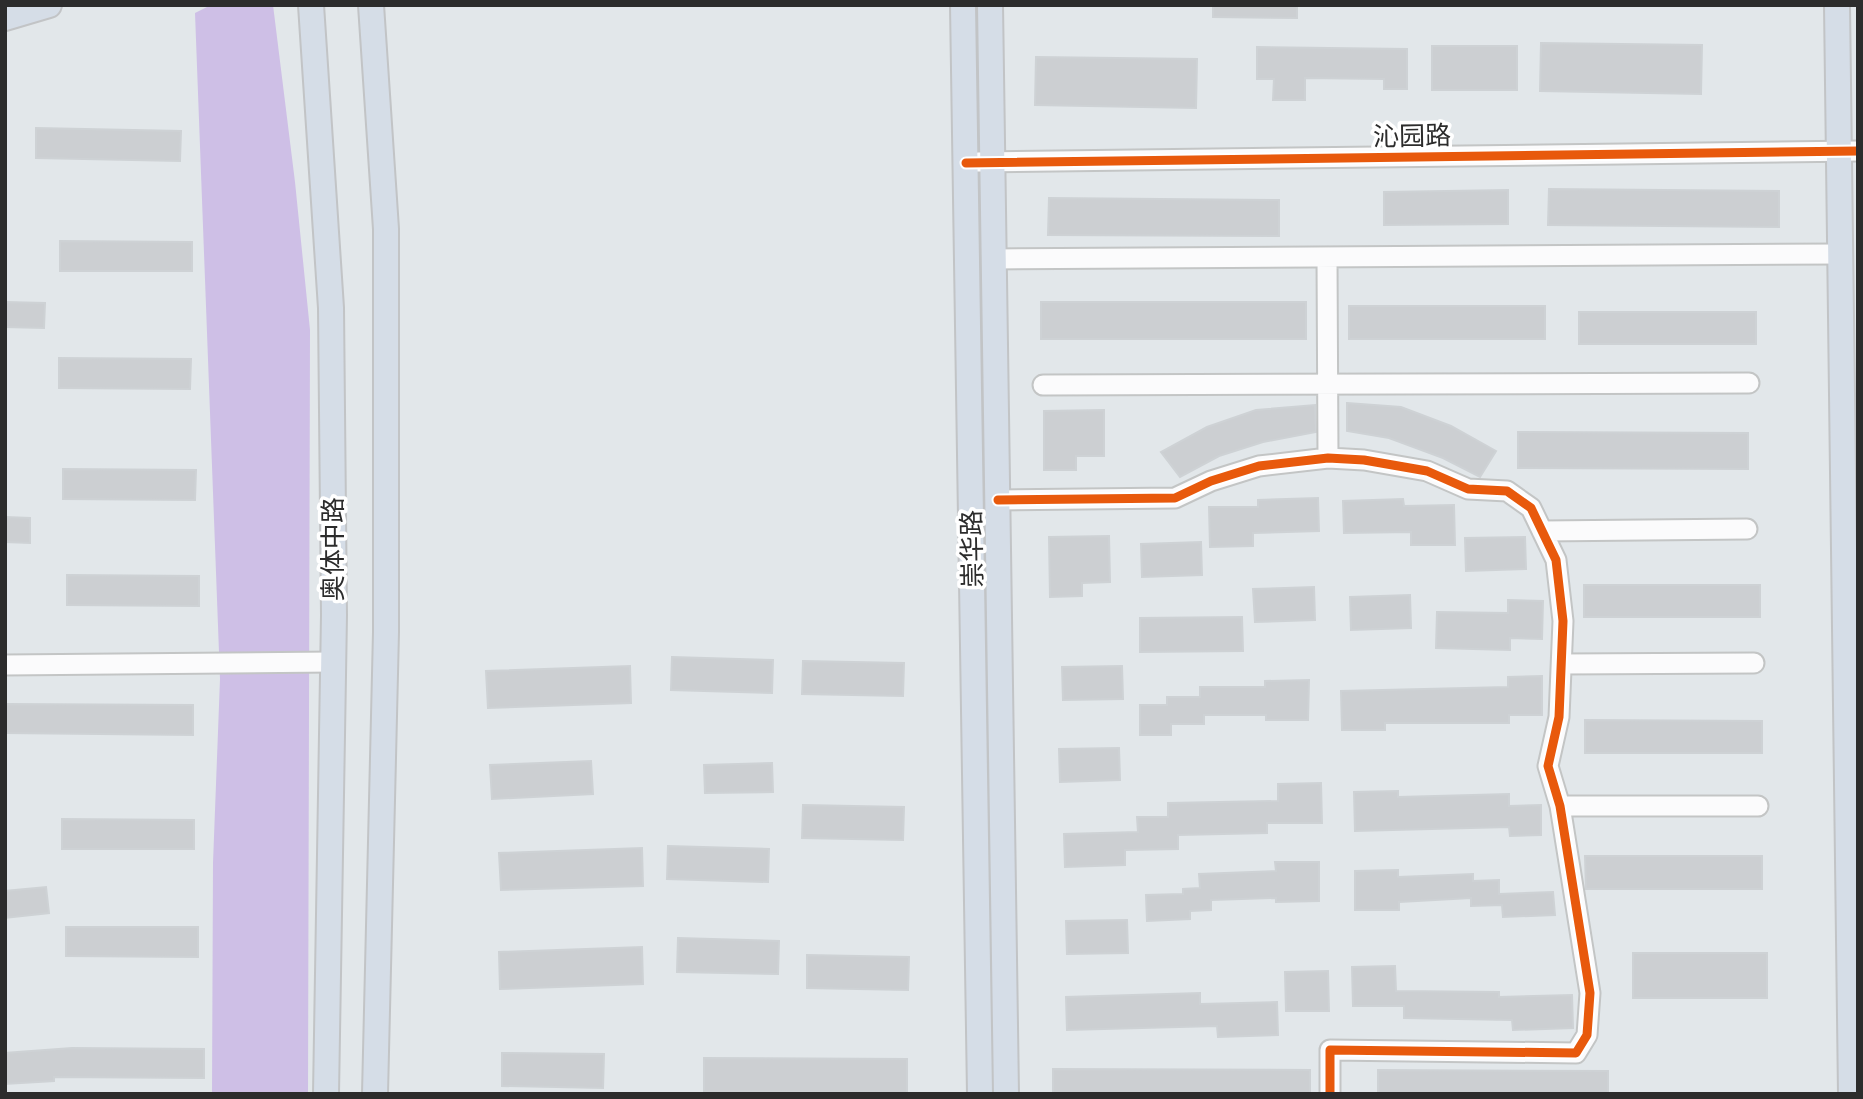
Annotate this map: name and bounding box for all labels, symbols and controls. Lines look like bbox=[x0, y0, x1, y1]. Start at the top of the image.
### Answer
street label: 沁园路 bbox=[1373, 118, 1451, 153]
street label: 奥体中路 bbox=[316, 497, 349, 601]
street label: 崇华路 bbox=[954, 510, 989, 588]

